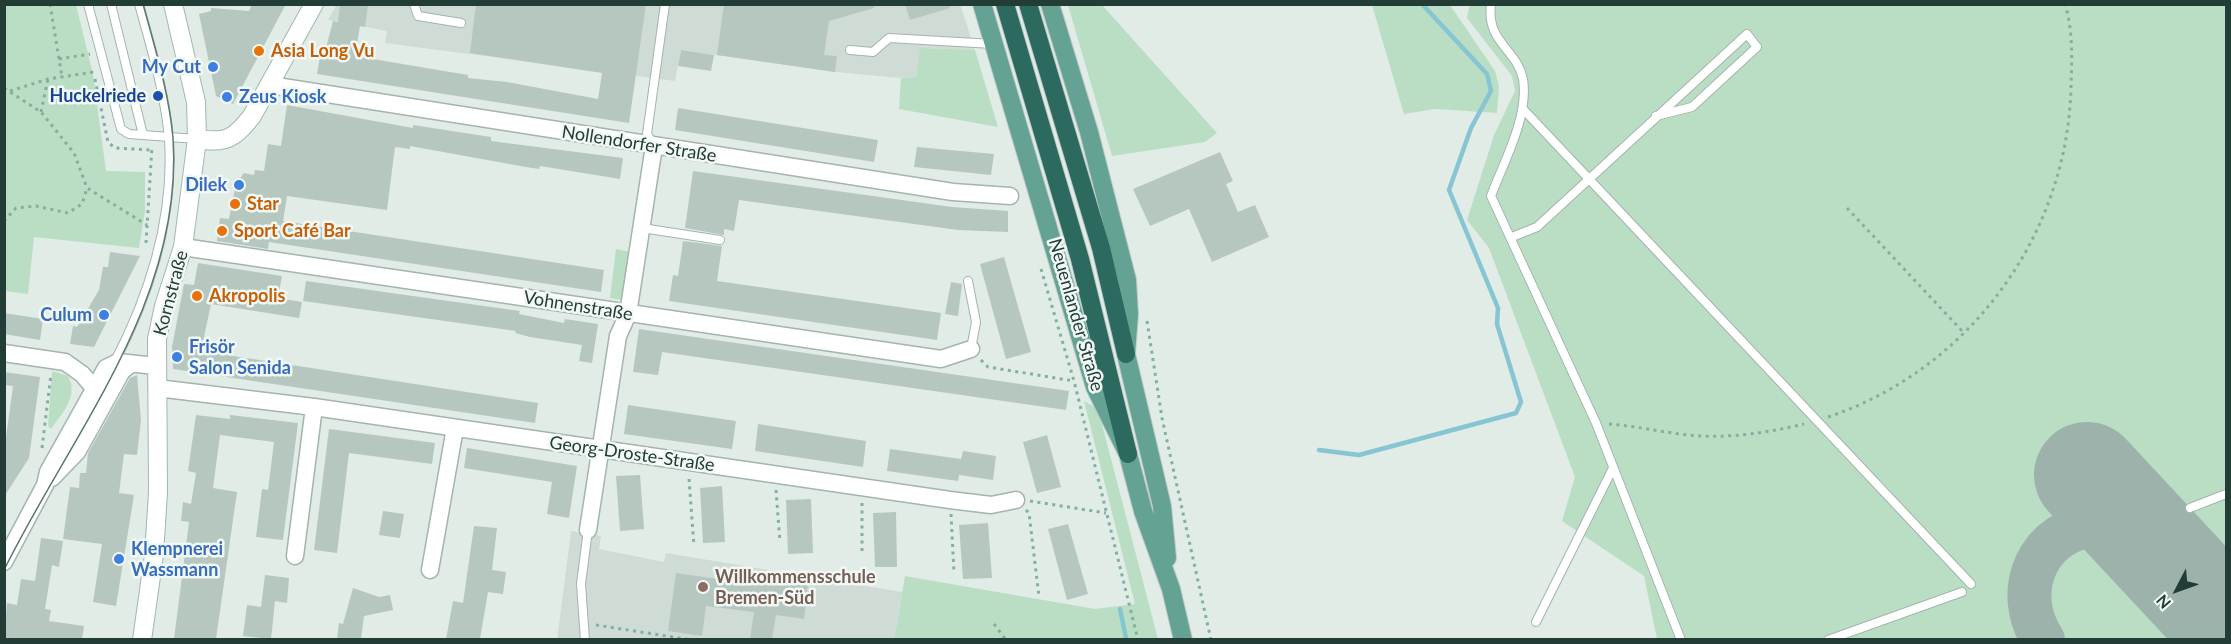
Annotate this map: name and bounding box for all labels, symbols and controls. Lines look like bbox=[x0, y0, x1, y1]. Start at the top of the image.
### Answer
place label: Asia Long Vu bbox=[271, 40, 374, 62]
marker: Asia Long Vu bbox=[252, 44, 266, 58]
place label: My Cut bbox=[142, 56, 201, 78]
marker: My Cut bbox=[206, 60, 220, 74]
place label: Huckelriede bbox=[50, 85, 146, 107]
place label: Zeus Kiosk bbox=[239, 86, 326, 108]
marker: Huckelriede bbox=[151, 89, 165, 103]
marker: Zeus Kiosk bbox=[220, 90, 234, 104]
street label: Nollendorfer Straße bbox=[560, 121, 718, 167]
place label: Dilek bbox=[185, 174, 227, 196]
marker: Dilek bbox=[232, 178, 246, 192]
place label: Star bbox=[247, 193, 279, 215]
marker: Star bbox=[228, 197, 242, 211]
place label: Sport Café Bar bbox=[234, 220, 351, 242]
marker: Sport Café Bar bbox=[215, 224, 229, 238]
street label: Neuenlander Straße bbox=[1044, 236, 1108, 394]
street label: Kornstraße bbox=[149, 248, 193, 338]
place label: Akropolis bbox=[209, 285, 285, 307]
street label: Vohnenstraße bbox=[522, 287, 634, 325]
marker: Akropolis bbox=[190, 289, 204, 303]
place label: Culum bbox=[40, 304, 92, 326]
marker: Culum bbox=[97, 308, 111, 322]
place label: Frisör Salon Senida bbox=[189, 336, 291, 378]
marker: Frisör Salon Senida bbox=[170, 350, 184, 364]
street label: Georg-Droste-Straße bbox=[548, 432, 716, 476]
place label: Klempnerei Wassmann bbox=[131, 538, 223, 580]
marker: Klempnerei Wassmann bbox=[112, 552, 126, 566]
north arrow bbox=[2147, 560, 2207, 620]
place label: Willkommensschule Bremen-Süd bbox=[715, 566, 876, 608]
marker: Willkommensschule Bremen-Süd bbox=[696, 580, 710, 594]
text: N bbox=[2152, 591, 2174, 613]

